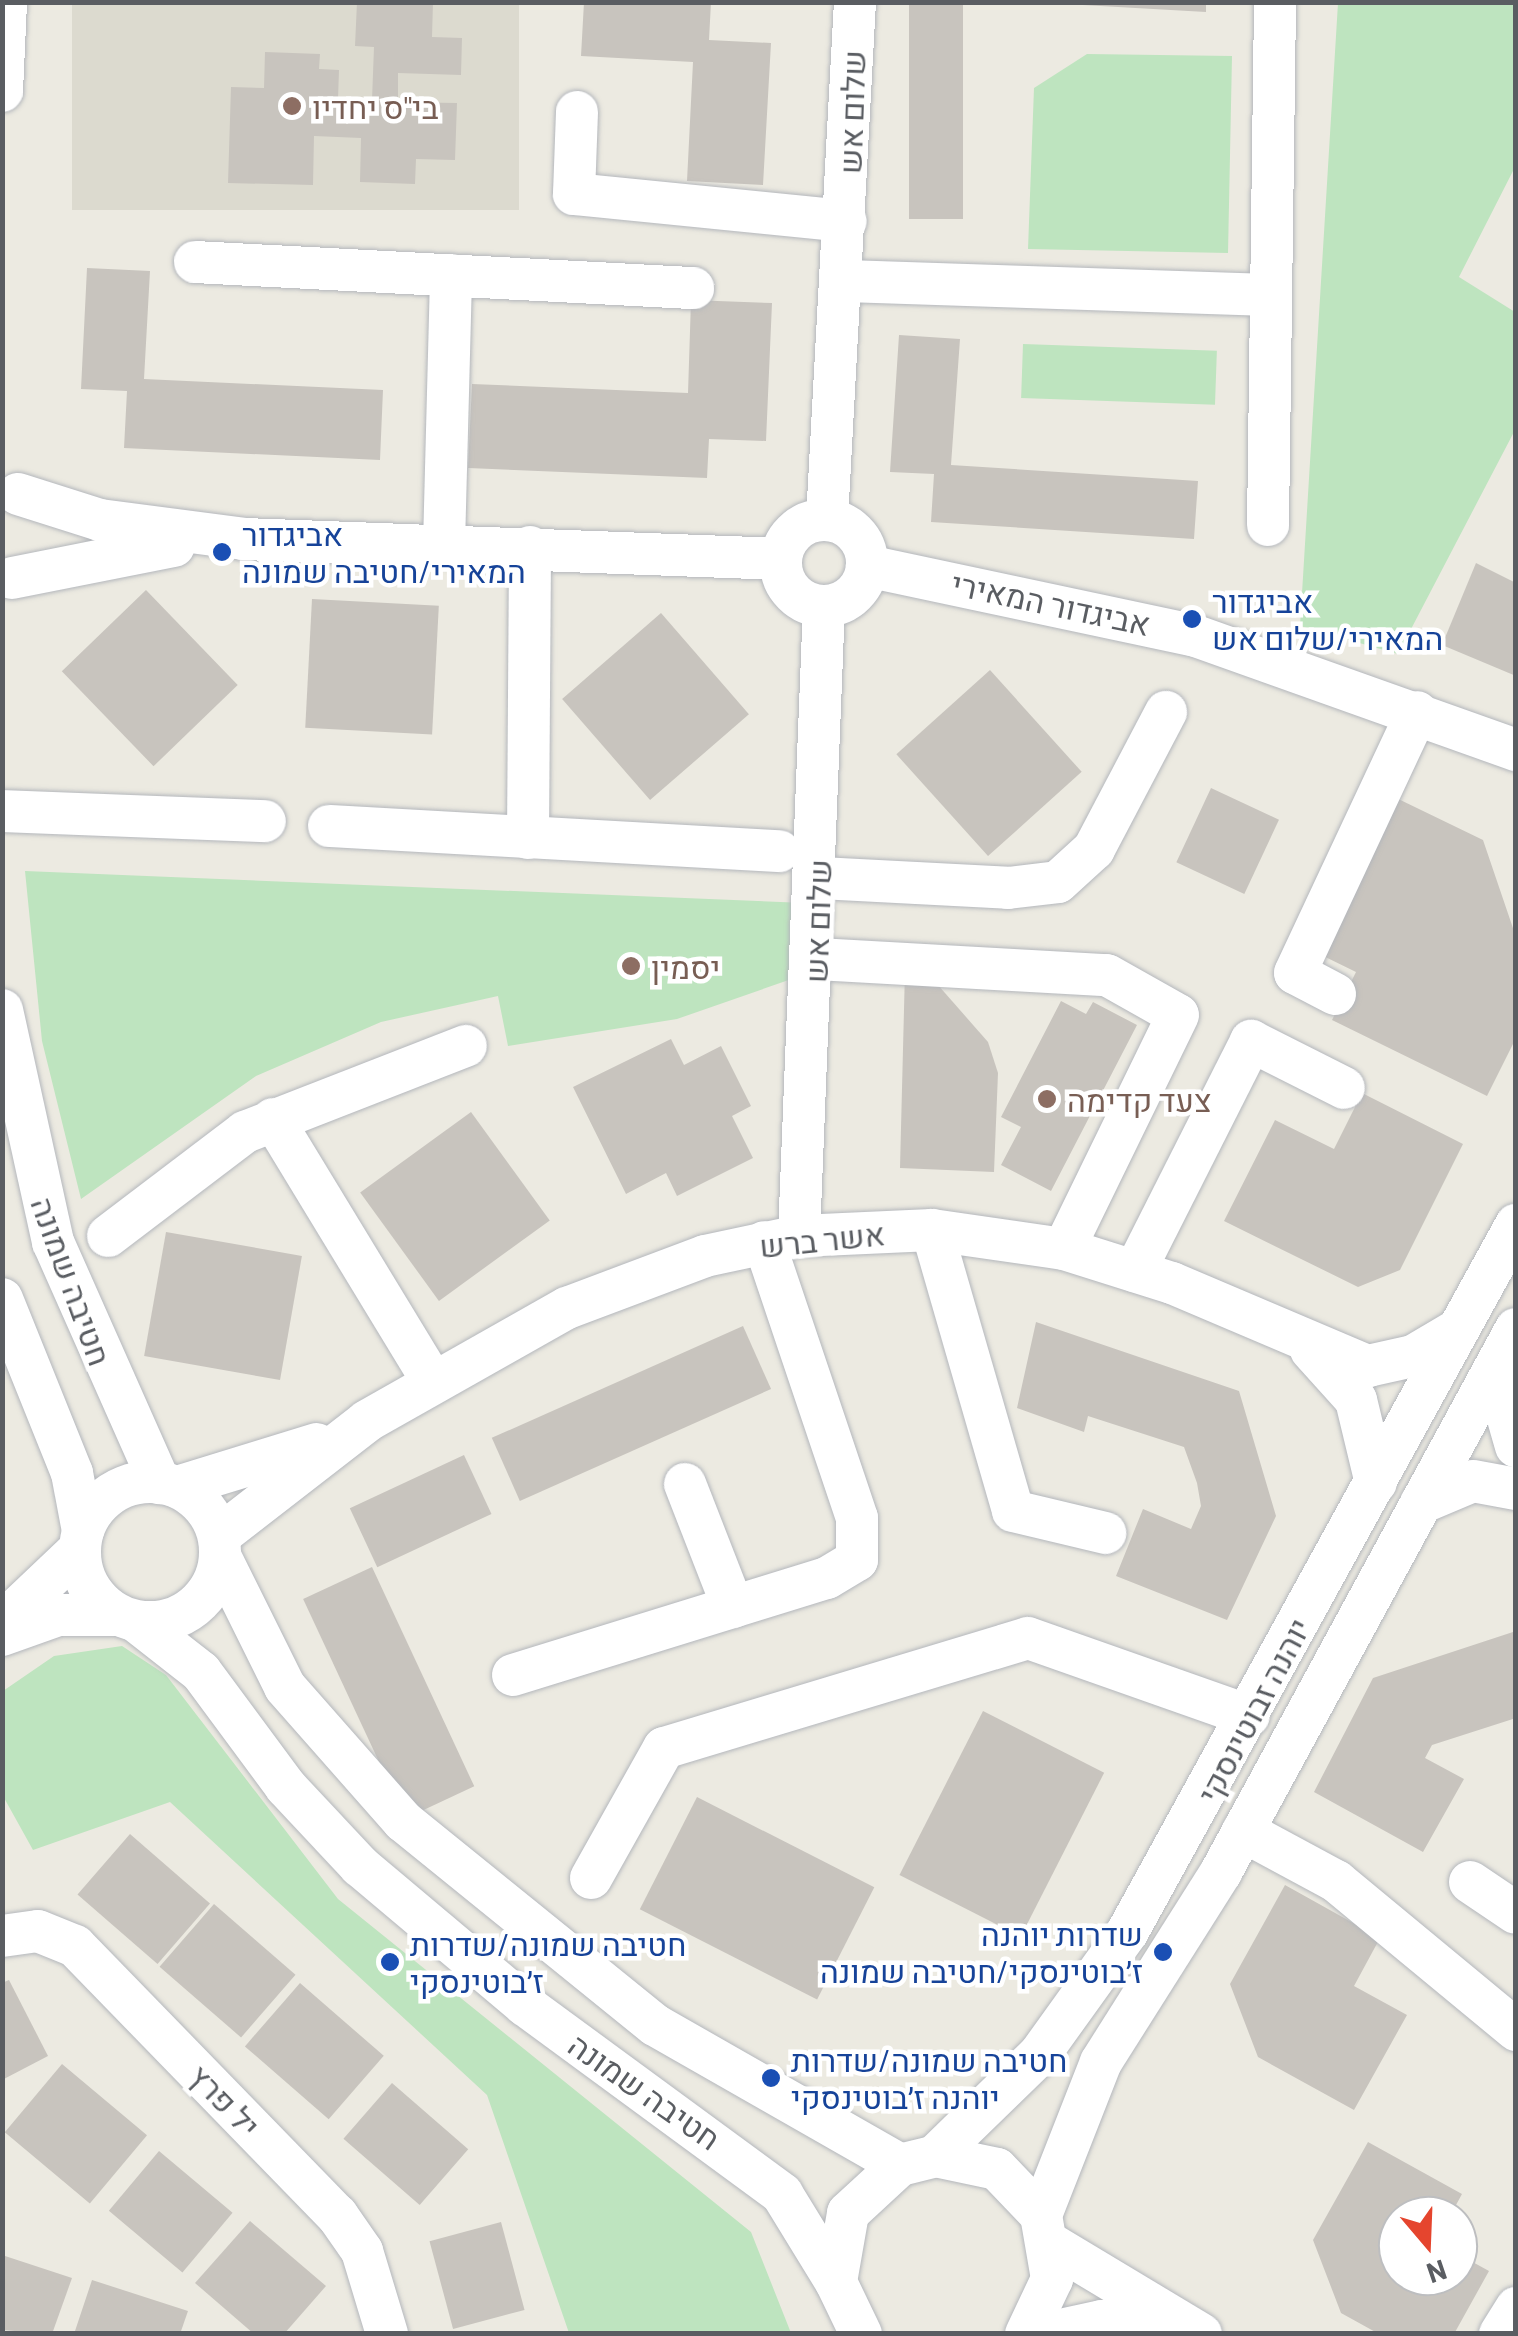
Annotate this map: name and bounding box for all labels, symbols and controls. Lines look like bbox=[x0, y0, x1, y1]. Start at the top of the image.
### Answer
street label: שלום אש bbox=[830, 49, 872, 175]
place label: בי"ס יחדיו bbox=[312, 87, 439, 125]
marker: בי"ס יחדיו bbox=[281, 95, 303, 117]
place label: אביגדור המאירי/חטיבה שמונה bbox=[242, 515, 526, 590]
marker: אביגדור המאירי/חטיבה שמונה bbox=[211, 541, 233, 563]
street label: אביגדור המאירי bbox=[948, 563, 1154, 643]
place label: אביגדור המאירי/שלום אש bbox=[1212, 582, 1443, 657]
marker: אביגדור המאירי/שלום אש bbox=[1181, 608, 1203, 630]
street label: שלום אש bbox=[796, 858, 838, 984]
place label: יסמין bbox=[651, 947, 720, 985]
marker: יסמין bbox=[620, 955, 642, 977]
place label: צעד קדימה bbox=[1067, 1080, 1211, 1118]
marker: צעד קדימה bbox=[1036, 1088, 1058, 1110]
street label: חטיבה שמונה bbox=[24, 1192, 120, 1370]
street label: אשר ברש bbox=[757, 1213, 887, 1265]
street label: יוהנה זבוטינסקי bbox=[1188, 1611, 1318, 1809]
place label: שדרות יוהנה ז׳בוטינסקי/חטיבה שמונה bbox=[820, 1915, 1143, 1990]
place label: חטיבה שמונה/שדרות ז׳בוטינסקי bbox=[410, 1925, 686, 2000]
marker: שדרות יוהנה ז׳בוטינסקי/חטיבה שמונה bbox=[1152, 1941, 1174, 1963]
marker: חטיבה שמונה/שדרות ז׳בוטינסקי bbox=[379, 1951, 401, 1973]
street label: חטיבה שמונה bbox=[562, 2025, 728, 2157]
place label: חטיבה שמונה/שדרות יוהנה ז׳בוטינסקי bbox=[791, 2041, 1067, 2116]
street label: יל פרץ bbox=[182, 2056, 268, 2144]
marker: חטיבה שמונה/שדרות יוהנה ז׳בוטינסקי bbox=[760, 2067, 782, 2089]
north arrow bbox=[1378, 2196, 1478, 2296]
text: N bbox=[1423, 2253, 1451, 2292]

